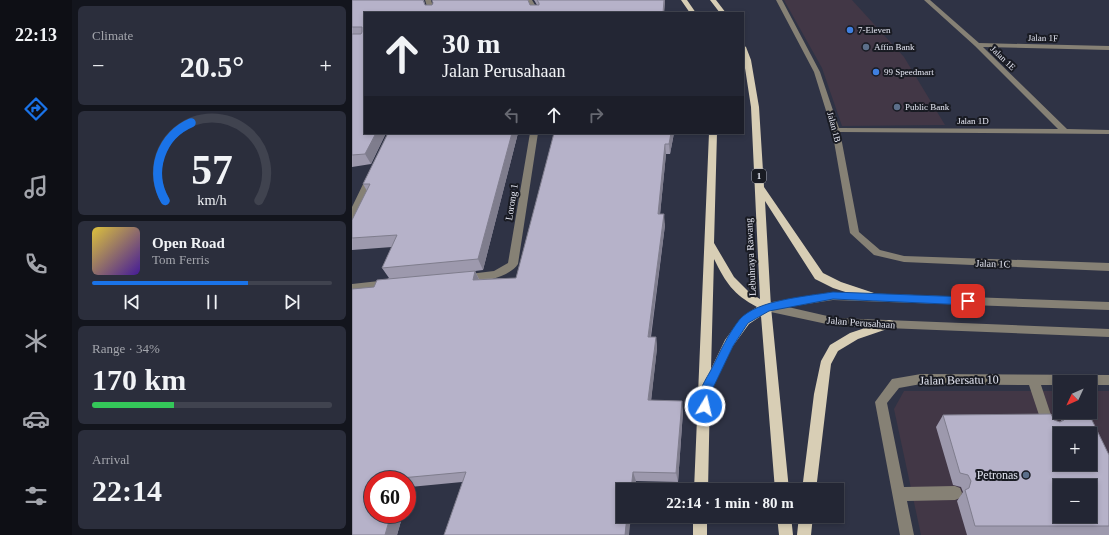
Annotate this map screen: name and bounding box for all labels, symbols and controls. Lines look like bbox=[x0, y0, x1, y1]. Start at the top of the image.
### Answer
text: 22:13 bbox=[15, 25, 57, 45]
marker: 7-Eleven bbox=[845, 25, 855, 35]
place label: 7-Eleven bbox=[858, 25, 891, 35]
text: Climate bbox=[92, 28, 133, 43]
icon: ahead bbox=[376, 28, 428, 80]
text: 30 m bbox=[442, 28, 500, 59]
street label: Jalan 1F bbox=[1028, 33, 1058, 43]
marker: Affin Bank bbox=[861, 42, 871, 52]
place label: Affin Bank bbox=[874, 42, 915, 52]
street label: Jalan 1E bbox=[988, 44, 1018, 73]
text: 20.5° bbox=[180, 50, 244, 83]
text: − bbox=[92, 53, 104, 78]
text: + bbox=[320, 53, 332, 78]
text: Jalan Perusahaan bbox=[442, 61, 565, 81]
marker: 99 Speedmart bbox=[871, 67, 881, 77]
place label: 99 Speedmart bbox=[884, 67, 934, 77]
icon: directions bbox=[22, 95, 50, 123]
marker: Public Bank bbox=[892, 102, 902, 112]
place label: Public Bank bbox=[905, 102, 950, 112]
icon: left bbox=[501, 104, 523, 126]
icon: ahead bbox=[543, 104, 565, 126]
icon: right bbox=[585, 104, 607, 126]
street label: Jalan 1B bbox=[825, 111, 843, 143]
street label: Jalan 1D bbox=[957, 116, 989, 126]
text: 57 bbox=[191, 147, 233, 193]
road number: 1 bbox=[752, 169, 766, 183]
icon: music bbox=[22, 173, 50, 201]
street label: Lorong 1 bbox=[503, 183, 520, 221]
text: km/h bbox=[197, 191, 227, 207]
street label: Lebuhraya Rawang bbox=[743, 218, 758, 296]
text: Open Road bbox=[152, 235, 225, 251]
icon: phone bbox=[22, 250, 50, 278]
text: Tom Ferris bbox=[152, 252, 209, 267]
street label: Jalan 1C bbox=[975, 257, 1011, 270]
pin bbox=[951, 284, 985, 318]
icon: arrive bbox=[957, 290, 979, 312]
icon: previous bbox=[121, 291, 143, 313]
icon: pause bbox=[201, 291, 223, 313]
icon: next bbox=[281, 291, 303, 313]
street label: Jalan Perusahaan bbox=[826, 315, 896, 330]
icon: climate bbox=[22, 327, 50, 355]
text: Range · 34% bbox=[92, 341, 160, 356]
text: 170 km bbox=[92, 363, 186, 396]
street label: Jalan Bersatu 10 bbox=[919, 372, 999, 388]
north arrow bbox=[1053, 375, 1097, 419]
map controls bbox=[1053, 375, 1097, 523]
position arrow bbox=[684, 385, 726, 427]
icon: car bbox=[22, 405, 50, 433]
button: + bbox=[1053, 427, 1097, 471]
text: Arrival bbox=[92, 452, 130, 467]
place label: Petronas bbox=[977, 468, 1018, 482]
marker: Petronas bbox=[1021, 470, 1031, 480]
speed limit sign: 60 bbox=[364, 471, 416, 523]
text: 22:14 bbox=[92, 474, 162, 507]
button: − bbox=[1053, 479, 1097, 523]
icon: filters bbox=[22, 482, 50, 510]
text: 22:14 · 1 min · 80 m bbox=[666, 495, 794, 511]

